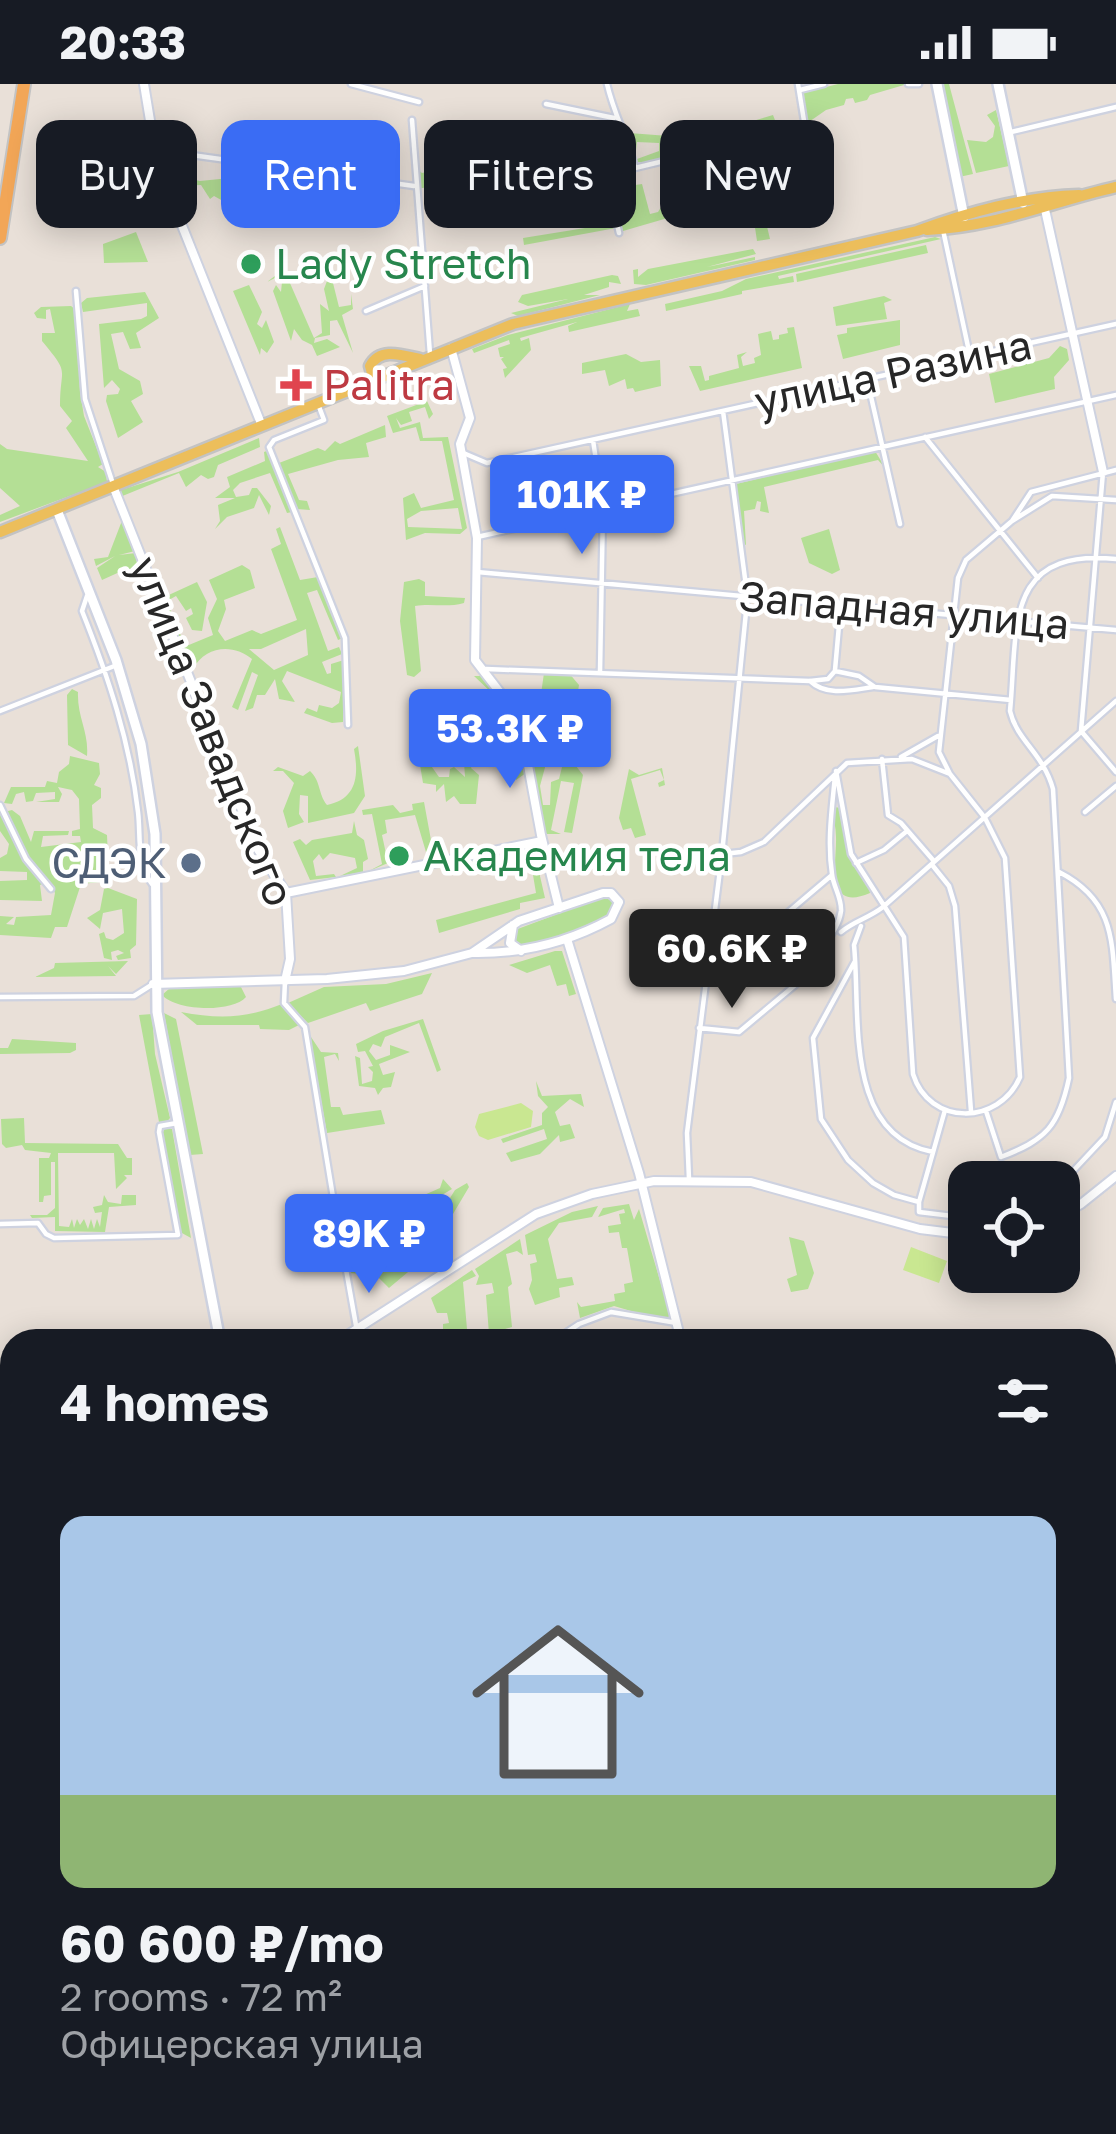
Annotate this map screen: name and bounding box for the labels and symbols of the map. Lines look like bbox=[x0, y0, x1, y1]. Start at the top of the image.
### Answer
place label: Lady Stretch bbox=[275, 238, 532, 288]
marker: Lady Stretch bbox=[238, 251, 264, 277]
street label: улица Разина bbox=[750, 318, 1036, 426]
place label: Palitra bbox=[323, 359, 455, 409]
marker: Palitra bbox=[280, 369, 312, 401]
pin: 101K ₽ bbox=[484, 455, 680, 557]
street label: улица Завадского bbox=[120, 549, 306, 913]
street label: Западная улица bbox=[737, 570, 1072, 648]
pin: 53.3K ₽ bbox=[399, 689, 621, 791]
place label: Академия тела bbox=[423, 830, 731, 880]
place label: СДЭК bbox=[51, 837, 167, 887]
marker: Академия тела bbox=[386, 843, 412, 869]
marker: СДЭК bbox=[178, 850, 204, 876]
pin: 60.6K ₽ bbox=[621, 909, 843, 1011]
pin: 89K ₽ bbox=[285, 1194, 453, 1296]

